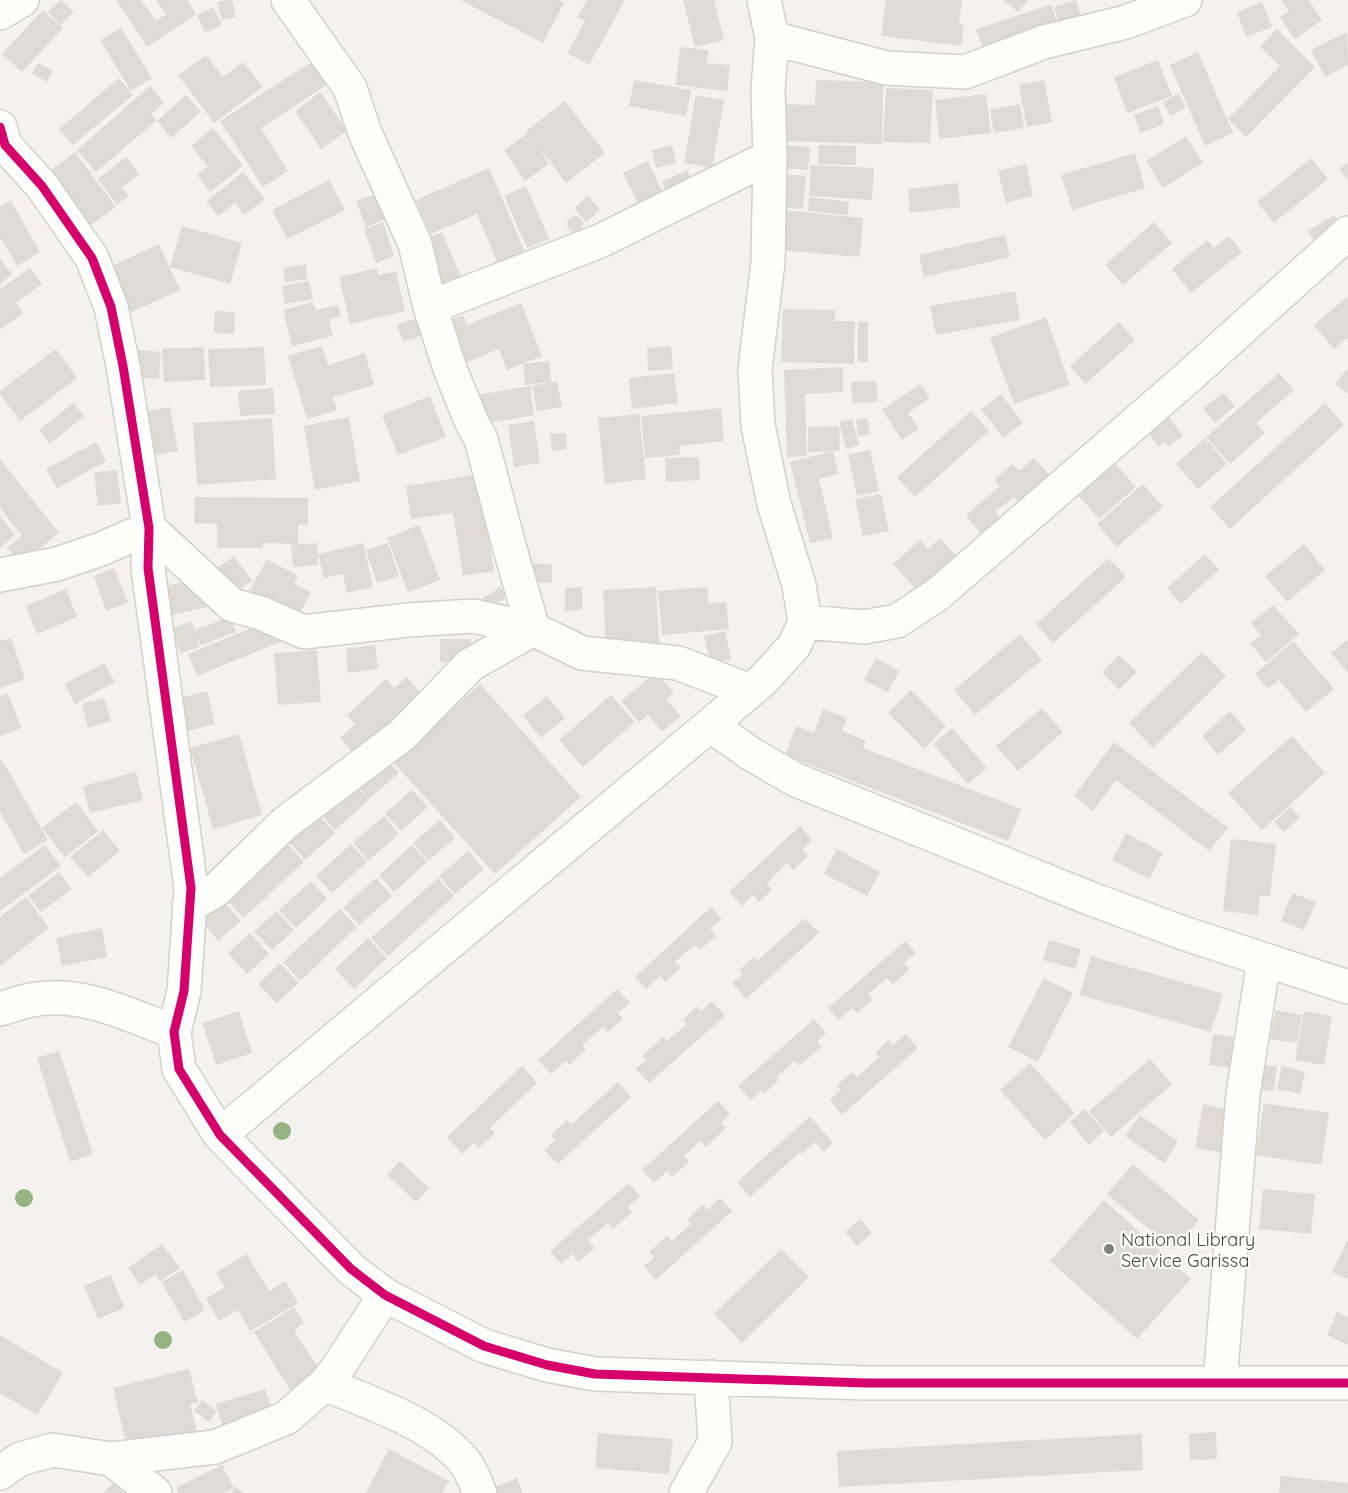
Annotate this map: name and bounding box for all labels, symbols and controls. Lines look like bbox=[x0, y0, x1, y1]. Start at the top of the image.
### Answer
place label: National Library Service Garissa bbox=[1121, 1228, 1255, 1272]
marker: National Library Service Garissa bbox=[1102, 1242, 1116, 1256]

